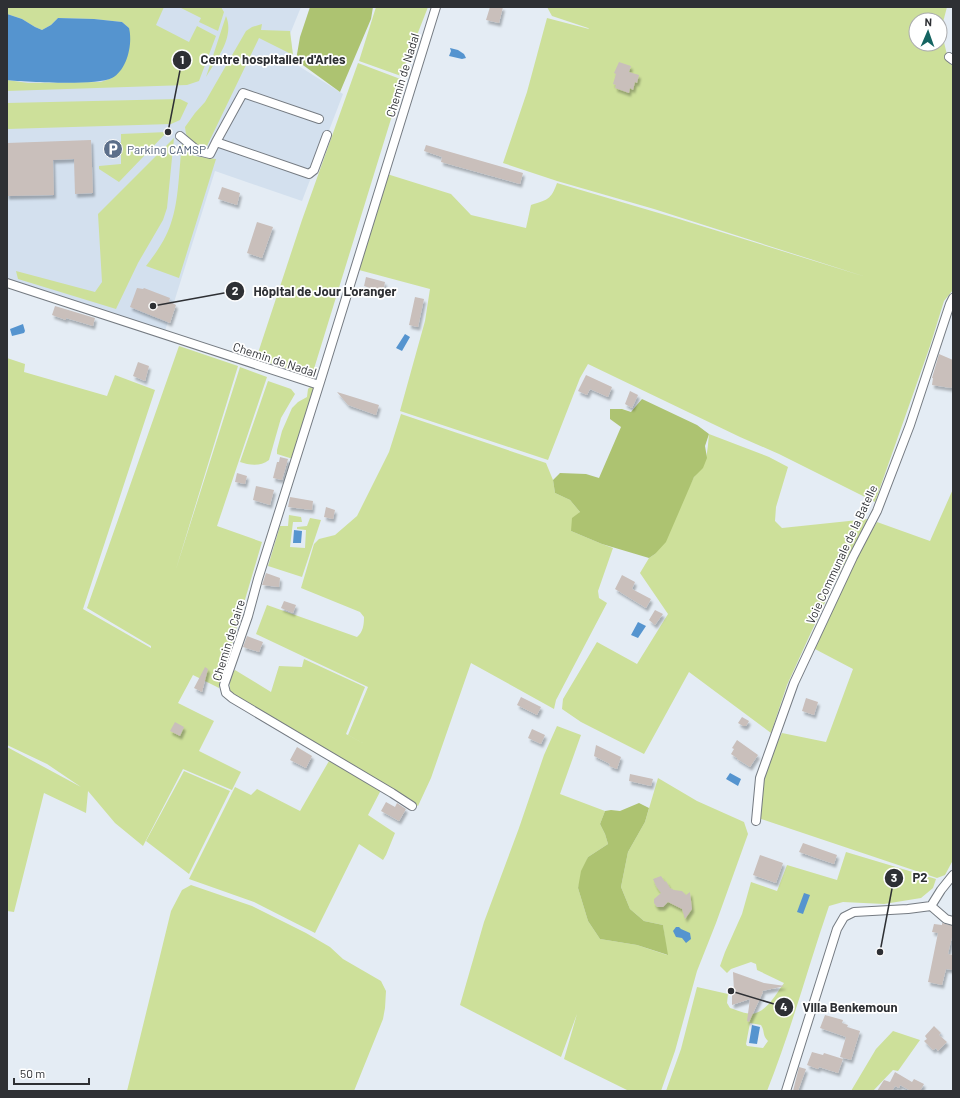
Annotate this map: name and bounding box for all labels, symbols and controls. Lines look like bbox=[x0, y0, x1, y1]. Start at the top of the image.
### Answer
north arrow bbox=[908, 12, 948, 52]
text: N bbox=[924, 15, 932, 28]
street label: Chemin de Nadal bbox=[383, 31, 421, 119]
callout: Centre hospitalier d'Arles bbox=[172, 47, 353, 72]
text: Centre hospitalier d'Arles bbox=[201, 51, 346, 67]
text: 1 bbox=[180, 52, 184, 66]
parking icon: Parking CAMSP bbox=[102, 138, 124, 160]
place label: Parking CAMSP bbox=[127, 142, 206, 156]
callout: Hôpital de Jour L'oranger bbox=[225, 279, 405, 304]
text: 2 bbox=[232, 283, 239, 297]
text: Hôpital de Jour L'oranger bbox=[253, 283, 397, 299]
street label: Chemin de Nadal bbox=[231, 339, 319, 379]
street label: Voie Communale de la Batelle bbox=[803, 482, 879, 626]
street label: Chemin de Caire bbox=[209, 598, 247, 682]
callout: P2 bbox=[884, 865, 935, 890]
text: P2 bbox=[912, 869, 928, 885]
text: 3 bbox=[891, 870, 897, 884]
callout: Villa Benkemoun bbox=[774, 994, 905, 1019]
text: 4 bbox=[780, 999, 788, 1013]
text: Villa Benkemoun bbox=[802, 999, 898, 1015]
scale bar bbox=[14, 1060, 89, 1086]
text: 50 m bbox=[20, 1066, 45, 1080]

